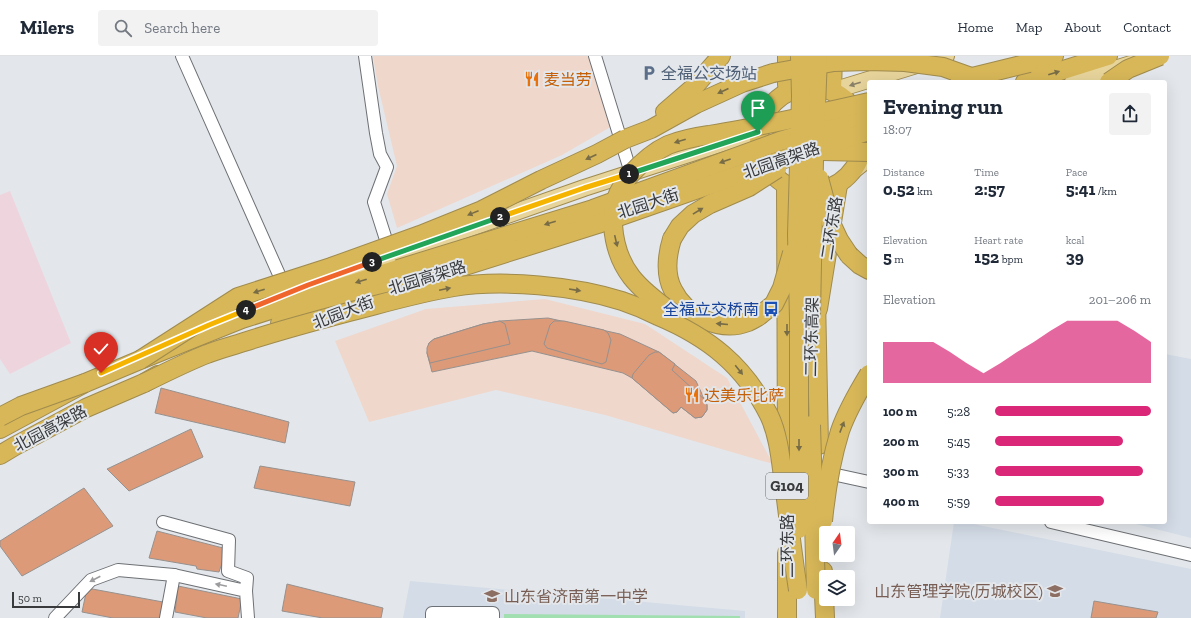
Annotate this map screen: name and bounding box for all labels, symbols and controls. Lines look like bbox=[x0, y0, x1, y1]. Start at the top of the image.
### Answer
search box bbox=[98, 10, 378, 46]
text: Milers bbox=[20, 16, 74, 39]
icon: search bbox=[112, 17, 134, 39]
text: Search here bbox=[144, 19, 220, 37]
text: Home bbox=[958, 19, 994, 36]
text: Map bbox=[1016, 19, 1042, 36]
text: About bbox=[1064, 19, 1101, 36]
text: Contact bbox=[1123, 19, 1171, 36]
parking icon: 全福公交场站 bbox=[640, 64, 658, 82]
place label: 全福公交场站 bbox=[661, 64, 757, 83]
restaurant icon: 麦当劳 bbox=[523, 70, 541, 88]
place label: 麦当劳 bbox=[544, 70, 592, 89]
one-way arrow bbox=[1049, 70, 1061, 76]
one-way arrow bbox=[849, 81, 861, 87]
one-way arrow bbox=[717, 88, 729, 95]
pin bbox=[741, 91, 775, 132]
text: Evening run bbox=[883, 93, 1003, 120]
button: share bbox=[1109, 93, 1151, 135]
icon: arrive bbox=[747, 97, 769, 119]
text: 18:07 bbox=[883, 122, 912, 137]
one-way arrow bbox=[674, 138, 686, 144]
street label: 北园高架路 bbox=[740, 138, 822, 182]
one-way arrow bbox=[585, 154, 596, 160]
one-way arrow bbox=[719, 158, 731, 164]
pin: 1 bbox=[619, 164, 639, 184]
text: Distance bbox=[883, 166, 925, 179]
text: Time bbox=[974, 166, 999, 179]
text: Pace bbox=[1066, 166, 1087, 179]
text: 1 bbox=[627, 167, 631, 180]
text: 0.52 bbox=[883, 179, 915, 199]
text: 2:57 bbox=[974, 179, 1005, 199]
text: 5:41 bbox=[1066, 179, 1095, 199]
street label: 北园大街 bbox=[615, 185, 682, 222]
text: km bbox=[915, 185, 932, 198]
text: /km bbox=[1095, 185, 1117, 198]
street label: 二环东路 bbox=[817, 195, 846, 261]
pin: 2 bbox=[490, 207, 510, 227]
one-way arrow bbox=[692, 208, 704, 215]
text: 2 bbox=[497, 210, 503, 223]
one-way arrow bbox=[467, 211, 479, 217]
one-way arrow bbox=[544, 220, 556, 226]
text: Elevation bbox=[883, 234, 927, 247]
text: Heart rate bbox=[974, 234, 1023, 247]
text: kcal bbox=[1066, 234, 1085, 247]
one-way arrow bbox=[613, 235, 619, 247]
text: 5 bbox=[883, 247, 892, 267]
text: 152 bbox=[974, 247, 999, 267]
text: 39 bbox=[1066, 247, 1084, 267]
pin: 3 bbox=[362, 252, 382, 272]
text: m bbox=[892, 253, 904, 266]
text: bpm bbox=[999, 253, 1023, 266]
text: 3 bbox=[369, 255, 375, 268]
street label: 北园高架路 bbox=[386, 257, 468, 298]
one-way arrow bbox=[355, 278, 367, 284]
one-way arrow bbox=[439, 286, 452, 292]
one-way arrow bbox=[569, 287, 581, 293]
one-way arrow bbox=[252, 288, 264, 294]
street label: 北园大街 bbox=[310, 292, 376, 333]
text: Elevation bbox=[883, 292, 935, 307]
text: 201–206 m bbox=[1089, 292, 1151, 307]
street label: 二环东高架 bbox=[801, 297, 822, 377]
pin: 4 bbox=[236, 300, 256, 320]
place label: 全福立交桥南 bbox=[663, 300, 759, 319]
bus stop icon: 全福立交桥南 bbox=[762, 300, 780, 318]
text: 4 bbox=[243, 303, 249, 316]
one-way arrow bbox=[716, 320, 728, 327]
one-way arrow bbox=[784, 324, 790, 337]
pin bbox=[84, 332, 118, 373]
icon: check bbox=[90, 338, 112, 360]
one-way arrow bbox=[734, 365, 743, 376]
restaurant icon: 达美乐比萨 bbox=[683, 386, 701, 404]
place label: 达美乐比萨 bbox=[704, 386, 784, 405]
street label: 北园高架路 bbox=[10, 401, 90, 456]
text: 100 m bbox=[883, 404, 917, 419]
text: 5:28 bbox=[947, 404, 970, 419]
one-way arrow bbox=[840, 421, 846, 433]
text: 200 m bbox=[883, 434, 919, 449]
text: 5:45 bbox=[947, 434, 970, 449]
one-way arrow bbox=[796, 439, 802, 452]
text: 300 m bbox=[883, 464, 919, 479]
text: 5:33 bbox=[947, 464, 969, 479]
road number: G104 bbox=[766, 473, 808, 499]
text: 400 m bbox=[883, 494, 919, 509]
text: 5:59 bbox=[947, 494, 970, 509]
street label: 二环东路 bbox=[778, 514, 797, 578]
north arrow bbox=[819, 526, 855, 562]
map controls bbox=[819, 526, 855, 606]
button: layers bbox=[819, 570, 855, 606]
one-way arrow bbox=[89, 576, 101, 582]
one-way arrow bbox=[215, 582, 227, 588]
place label: 山东管理学院(历城校区) bbox=[874, 582, 1043, 601]
school or university icon: 山东管理学院(历城校区) bbox=[1046, 582, 1064, 600]
school or university icon: 山东省济南第一中学 bbox=[483, 587, 501, 605]
place label: 山东省济南第一中学 bbox=[504, 587, 648, 606]
scale bar bbox=[12, 590, 80, 609]
text: 50 m bbox=[18, 592, 42, 605]

